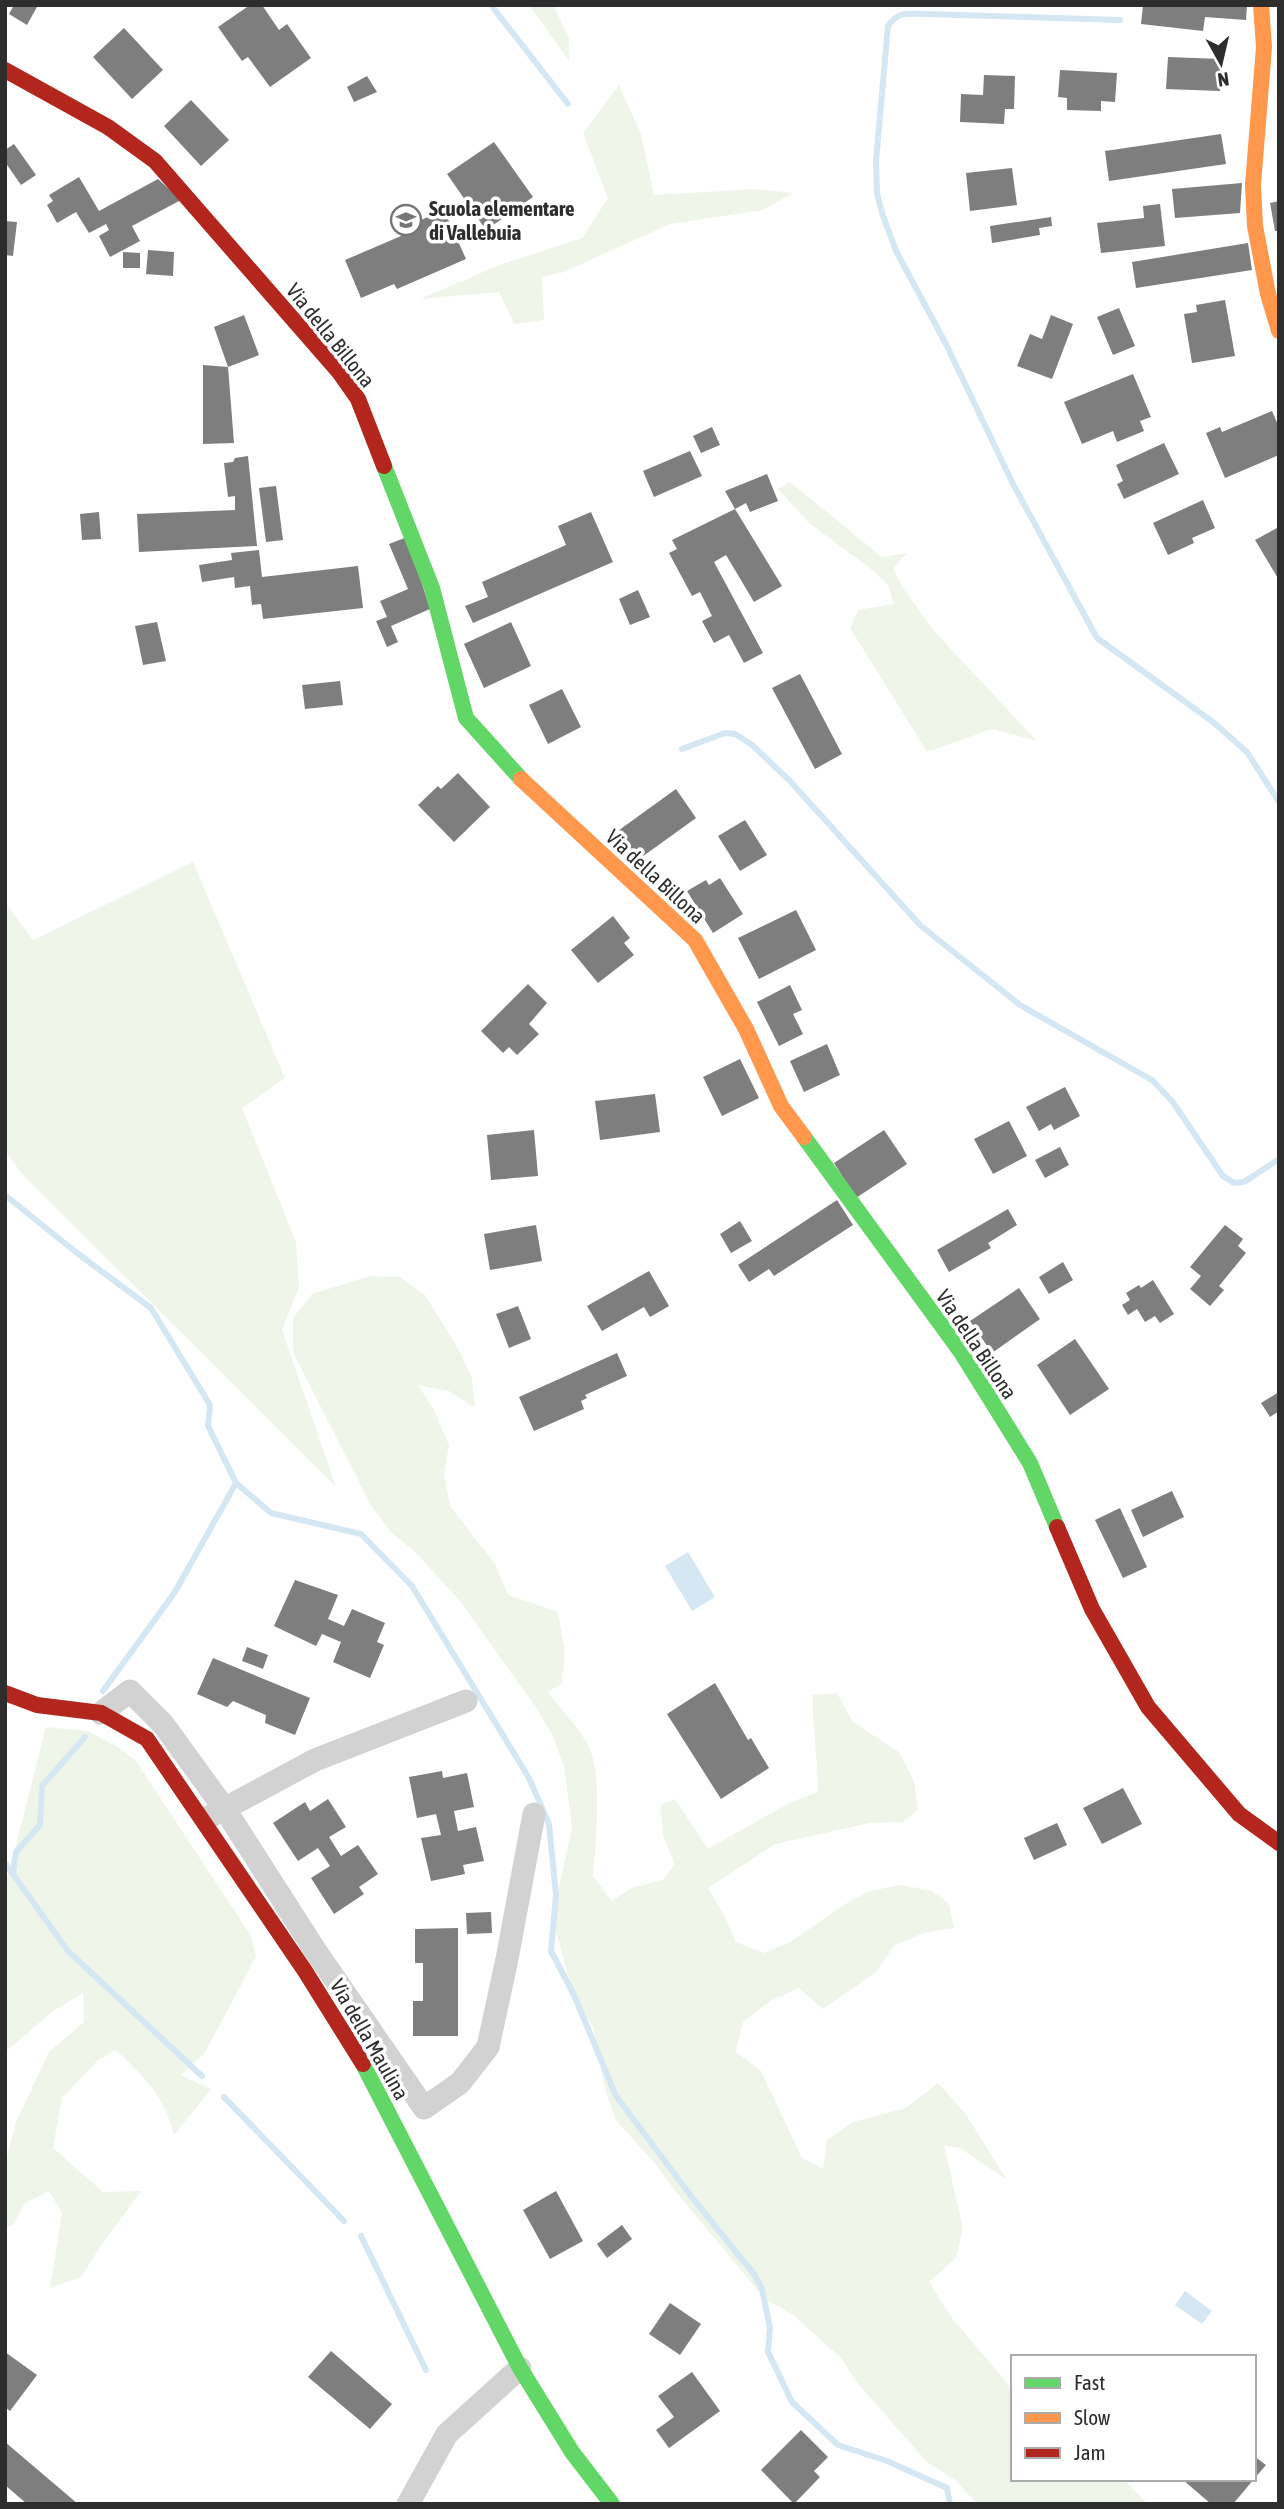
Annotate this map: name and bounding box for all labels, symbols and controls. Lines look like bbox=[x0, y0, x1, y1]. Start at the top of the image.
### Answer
north arrow bbox=[1186, 28, 1256, 98]
text: N bbox=[1216, 68, 1230, 92]
place label: Scuola elementare di Vallebuia bbox=[429, 196, 575, 244]
school or university icon: Scuola elementare di Vallebuia bbox=[389, 203, 423, 237]
street label: Via della Billona bbox=[282, 278, 380, 392]
street label: Via della Billona bbox=[602, 824, 710, 928]
street label: Via della Billona bbox=[932, 1285, 1022, 1403]
street label: Via della Maulina bbox=[326, 1974, 414, 2104]
legend bbox=[1011, 2355, 1256, 2481]
text: Fast bbox=[1074, 2370, 1105, 2394]
text: Slow bbox=[1074, 2405, 1111, 2429]
text: Jam bbox=[1074, 2440, 1106, 2464]

